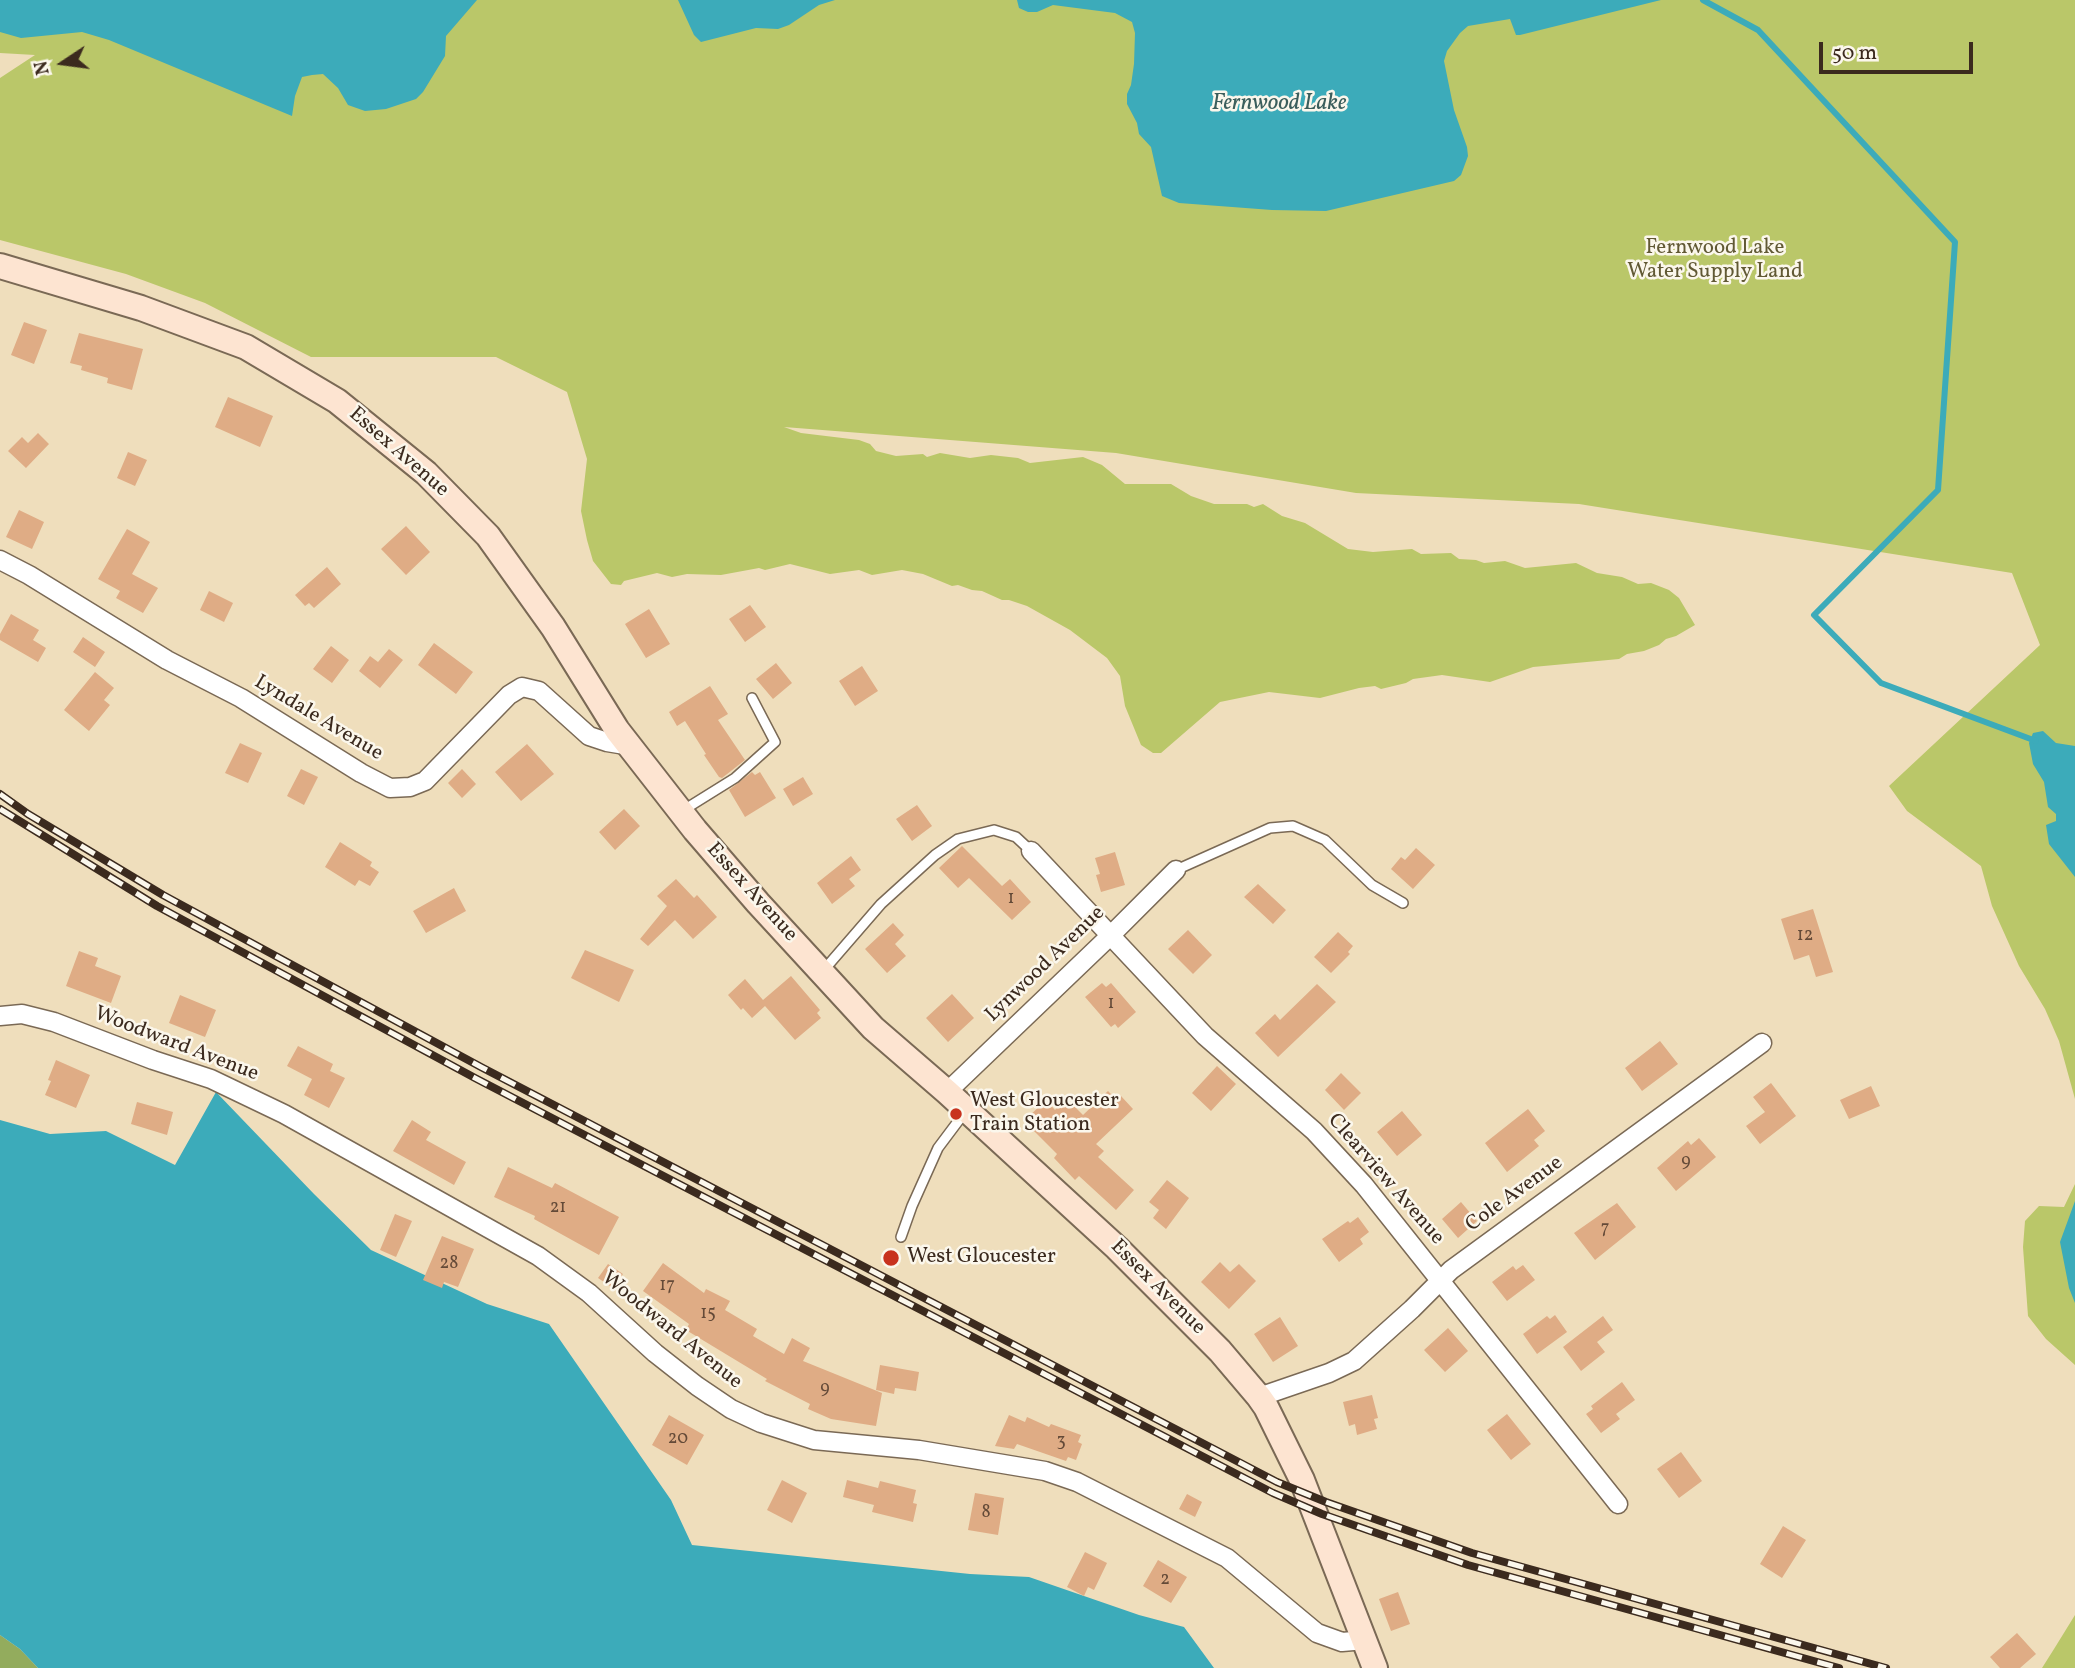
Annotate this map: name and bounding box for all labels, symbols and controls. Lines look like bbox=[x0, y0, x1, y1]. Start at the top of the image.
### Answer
north arrow bbox=[28, 28, 98, 98]
scale bar bbox=[1823, 28, 1977, 72]
text: 50 m bbox=[1832, 39, 1877, 68]
text: N bbox=[28, 58, 57, 77]
water label: Fernwood Lake bbox=[1212, 91, 1346, 119]
park label: Fernwood Lake Water Supply Land bbox=[1627, 236, 1803, 286]
street label: Essex Avenue bbox=[343, 403, 453, 503]
street label: Lyndale Avenue bbox=[249, 671, 387, 767]
street label: Essex Avenue bbox=[700, 838, 802, 948]
house number: 1 bbox=[1008, 889, 1014, 911]
street label: Lynwood Avenue bbox=[981, 902, 1111, 1028]
house number: 12 bbox=[1797, 926, 1813, 948]
house number: 1 bbox=[1108, 994, 1114, 1016]
street label: Woodward Avenue bbox=[90, 1002, 262, 1088]
place label: West Gloucester Train Station bbox=[970, 1089, 1119, 1139]
marker: West Gloucester Train Station bbox=[948, 1106, 964, 1122]
street label: Clearview Avenue bbox=[1321, 1109, 1449, 1251]
street label: Cole Avenue bbox=[1462, 1151, 1568, 1239]
house number: 9 bbox=[1681, 1152, 1691, 1174]
house number: 21 bbox=[550, 1198, 566, 1220]
house number: 7 bbox=[1601, 1219, 1609, 1241]
street label: Essex Avenue bbox=[1104, 1235, 1210, 1341]
place label: West Gloucester bbox=[907, 1245, 1056, 1271]
marker: West Gloucester bbox=[881, 1248, 901, 1268]
house number: 28 bbox=[440, 1254, 458, 1276]
street label: Woodward Avenue bbox=[596, 1267, 746, 1395]
house number: 17 bbox=[659, 1276, 675, 1298]
house number: 15 bbox=[700, 1304, 716, 1326]
house number: 9 bbox=[820, 1379, 830, 1401]
house number: 20 bbox=[668, 1429, 688, 1451]
house number: 3 bbox=[1056, 1432, 1066, 1454]
house number: 8 bbox=[981, 1503, 991, 1525]
house number: 2 bbox=[1160, 1570, 1170, 1592]

